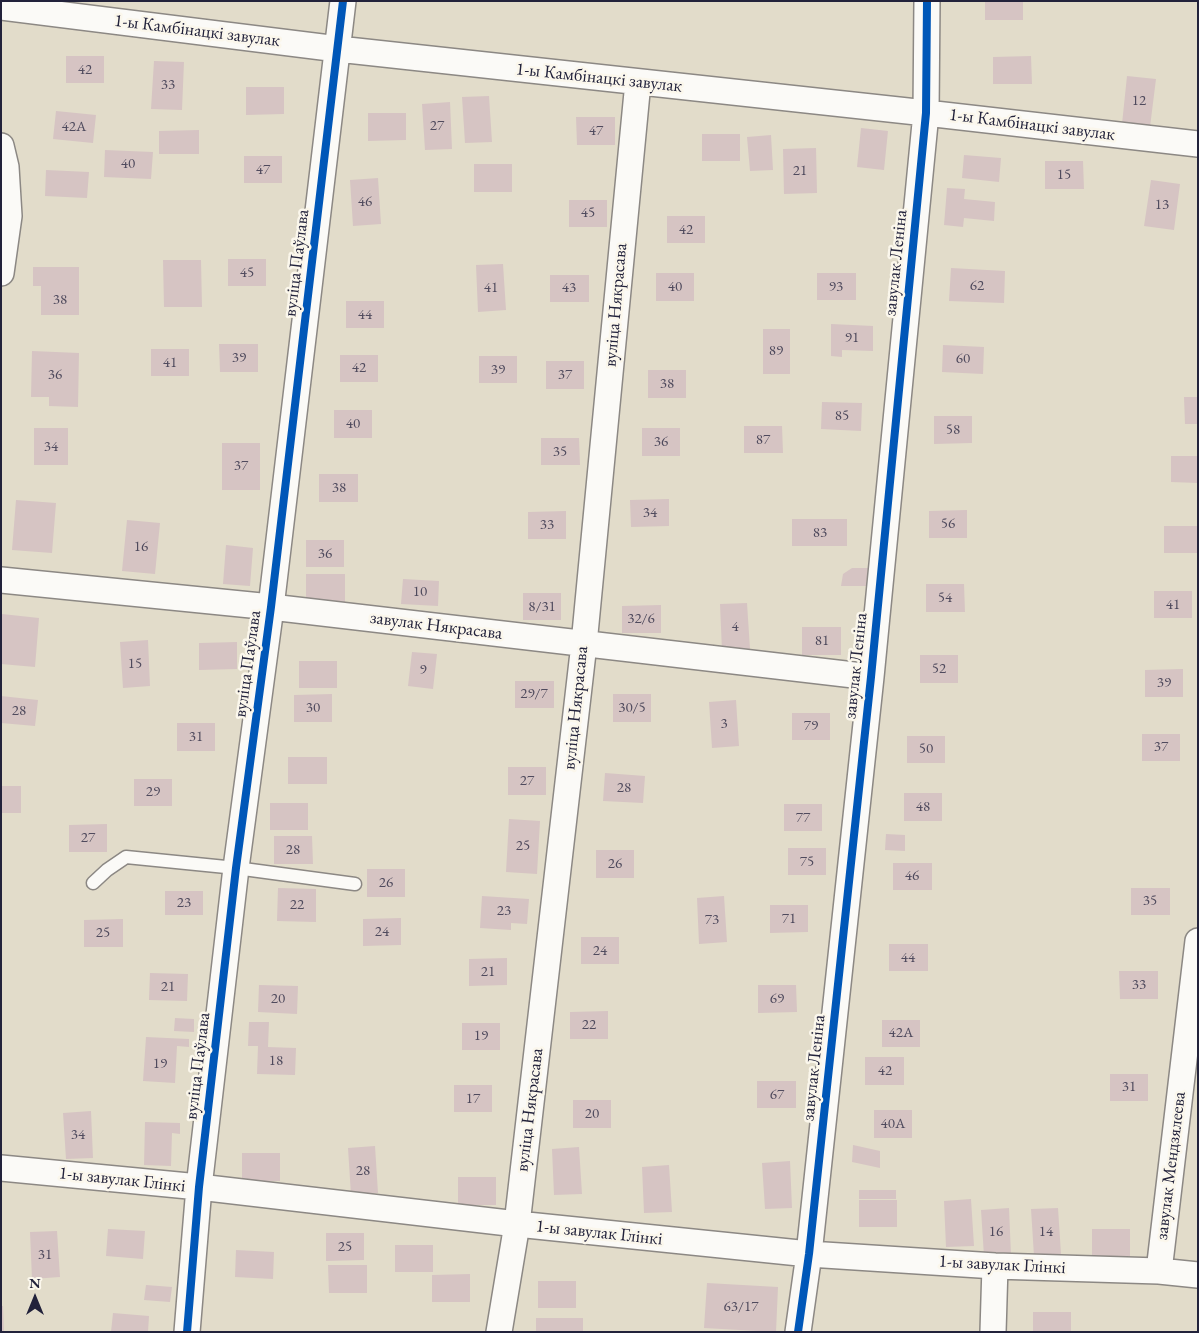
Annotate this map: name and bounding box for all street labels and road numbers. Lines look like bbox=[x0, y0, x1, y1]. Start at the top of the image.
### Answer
street label: 1-ы Камбінацкі завулак bbox=[113, 10, 281, 52]
street label: 1-ы Камбінацкі завулак bbox=[515, 59, 683, 97]
street label: 1-ы Камбінацкі завулак bbox=[948, 104, 1116, 146]
street label: вуліца Паўлава bbox=[280, 208, 314, 318]
street label: завулак Леніна bbox=[880, 209, 912, 317]
street label: вуліца Някрасава bbox=[600, 242, 632, 368]
street label: завулак Някрасава bbox=[369, 607, 503, 645]
street label: вуліца Паўлава bbox=[230, 609, 266, 719]
street label: завулак Леніна bbox=[840, 612, 872, 720]
street label: вуліца Някрасава bbox=[559, 645, 593, 771]
street label: вуліца Паўлава bbox=[181, 1011, 215, 1121]
street label: завулак Леніна bbox=[798, 1014, 830, 1122]
street label: вуліца Някрасава bbox=[512, 1047, 548, 1173]
street label: завулак Мендзялеева bbox=[1151, 1090, 1191, 1242]
street label: 1-ы завулак Глінкі bbox=[58, 1163, 186, 1197]
street label: 1-ы завулак Глінкі bbox=[535, 1216, 663, 1250]
street label: 1-ы завулак Глінкі bbox=[938, 1251, 1066, 1279]

